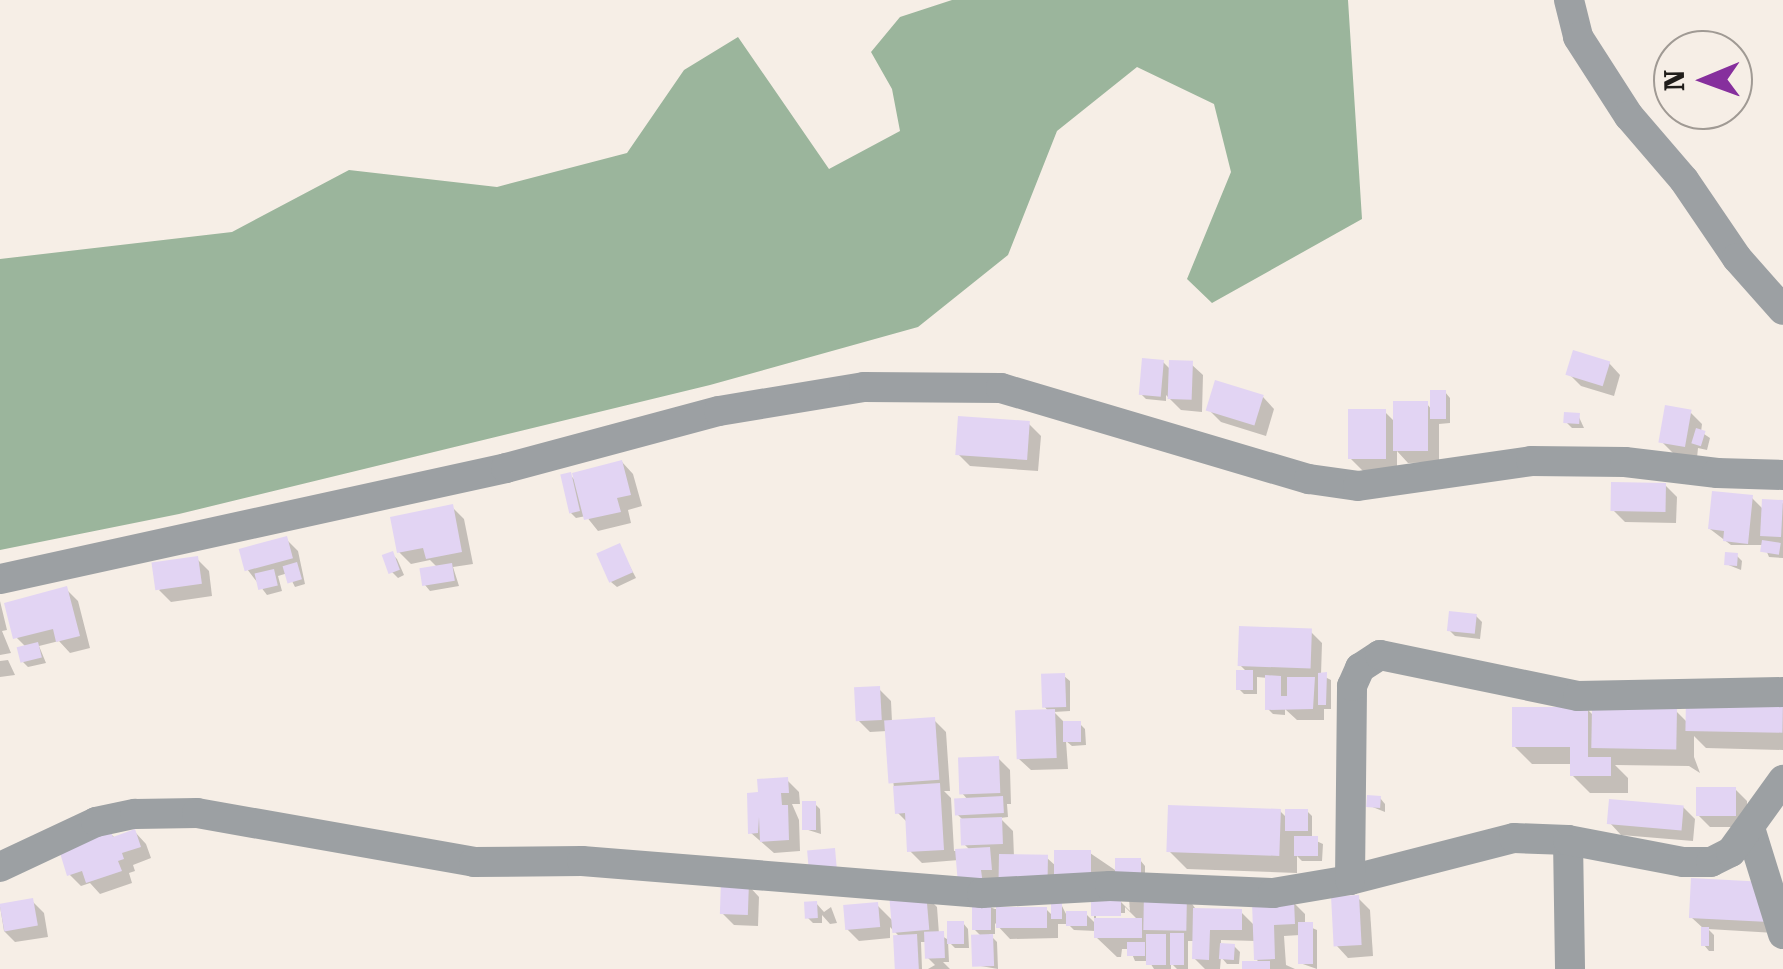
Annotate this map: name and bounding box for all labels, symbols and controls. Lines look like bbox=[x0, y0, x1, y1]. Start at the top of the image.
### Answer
north arrow bbox=[1653, 30, 1753, 130]
text: N bbox=[1658, 69, 1691, 92]

